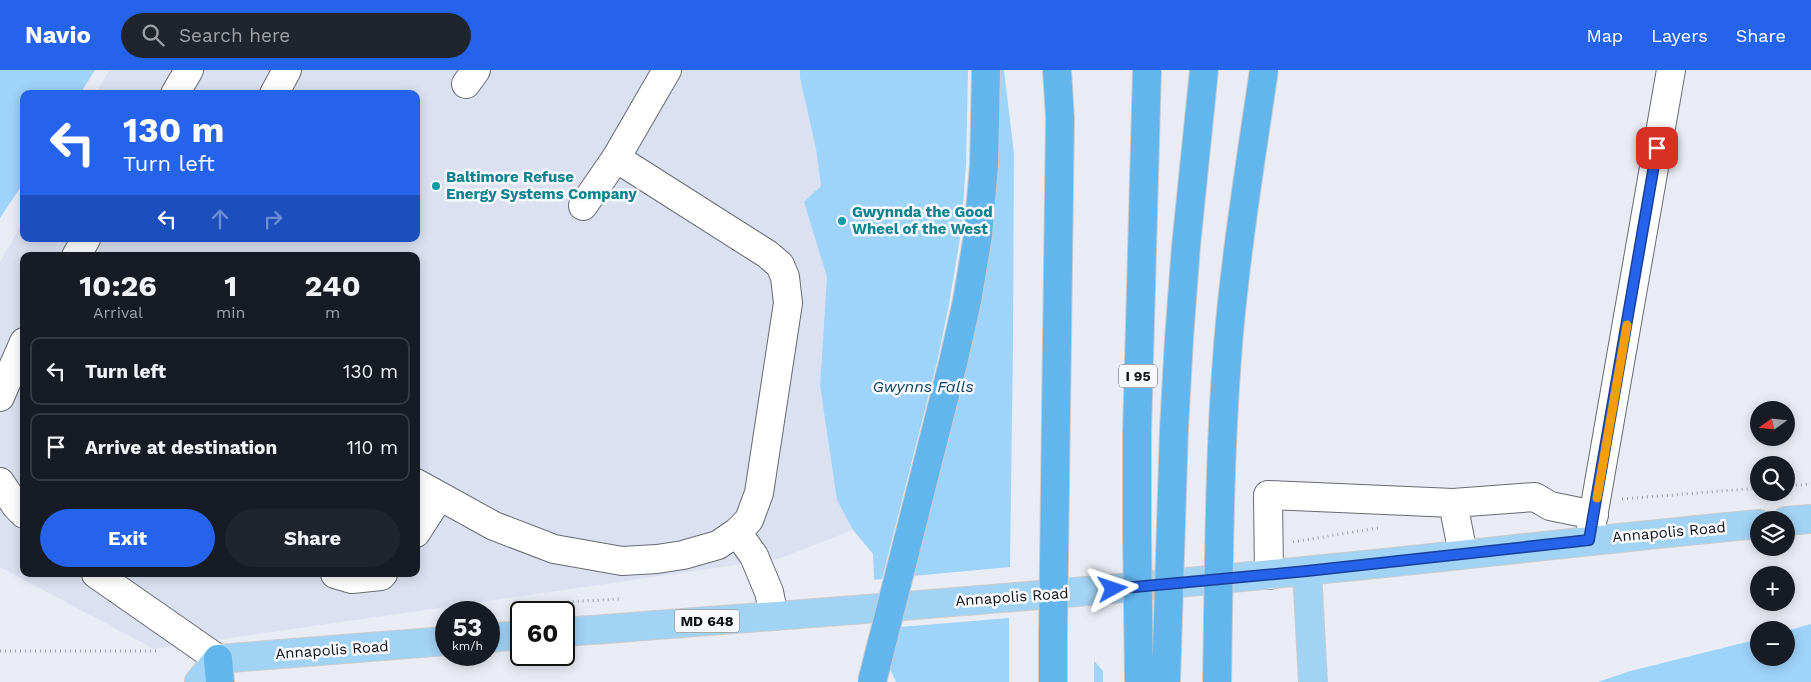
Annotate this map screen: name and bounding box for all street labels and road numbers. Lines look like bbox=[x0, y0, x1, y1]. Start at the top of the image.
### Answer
road number: I 95 bbox=[1119, 364, 1157, 388]
street label: Annapolis Road bbox=[1612, 518, 1726, 546]
street label: Annapolis Road bbox=[955, 584, 1069, 610]
road number: MD 648 bbox=[674, 610, 740, 632]
street label: Annapolis Road bbox=[275, 637, 389, 663]

